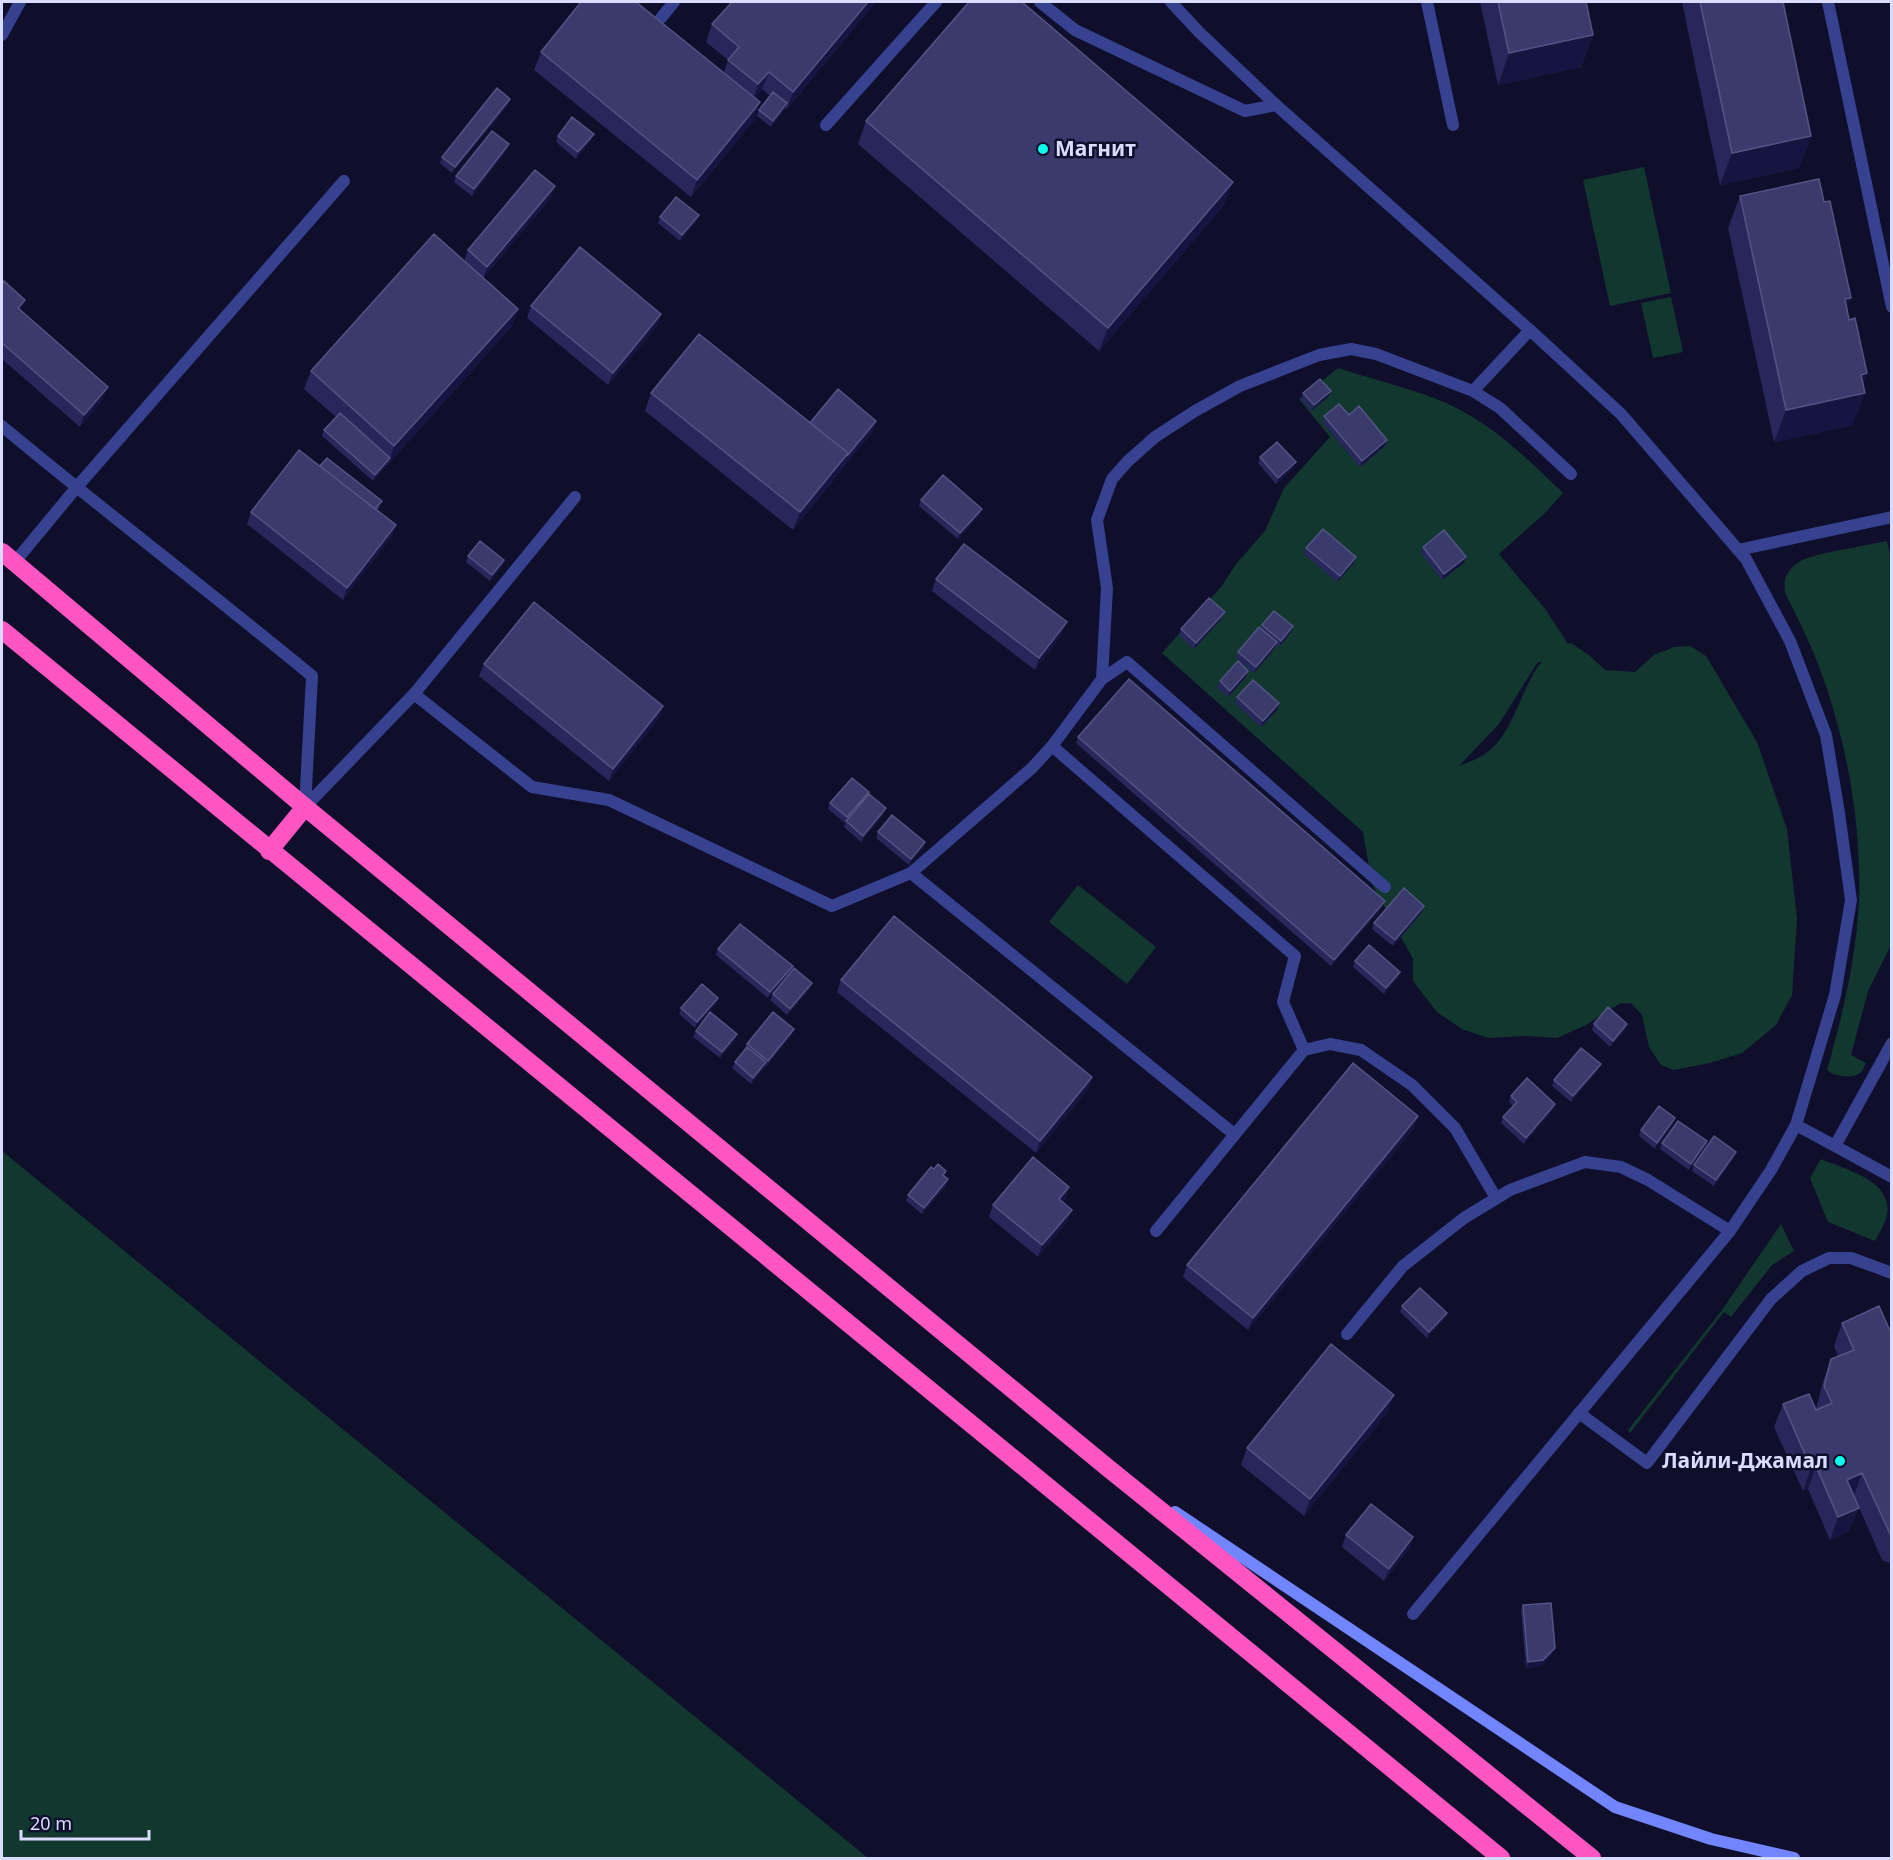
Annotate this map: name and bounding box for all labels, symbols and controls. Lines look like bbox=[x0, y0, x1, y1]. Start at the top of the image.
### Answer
place label: Магнит bbox=[1055, 134, 1136, 162]
marker: Магнит bbox=[1036, 142, 1050, 156]
place label: Лайли-Джамал bbox=[1662, 1446, 1828, 1474]
marker: Лайли-Джамал bbox=[1833, 1454, 1847, 1468]
scale bar bbox=[21, 1803, 148, 1841]
text: 20 m bbox=[30, 1811, 72, 1835]

